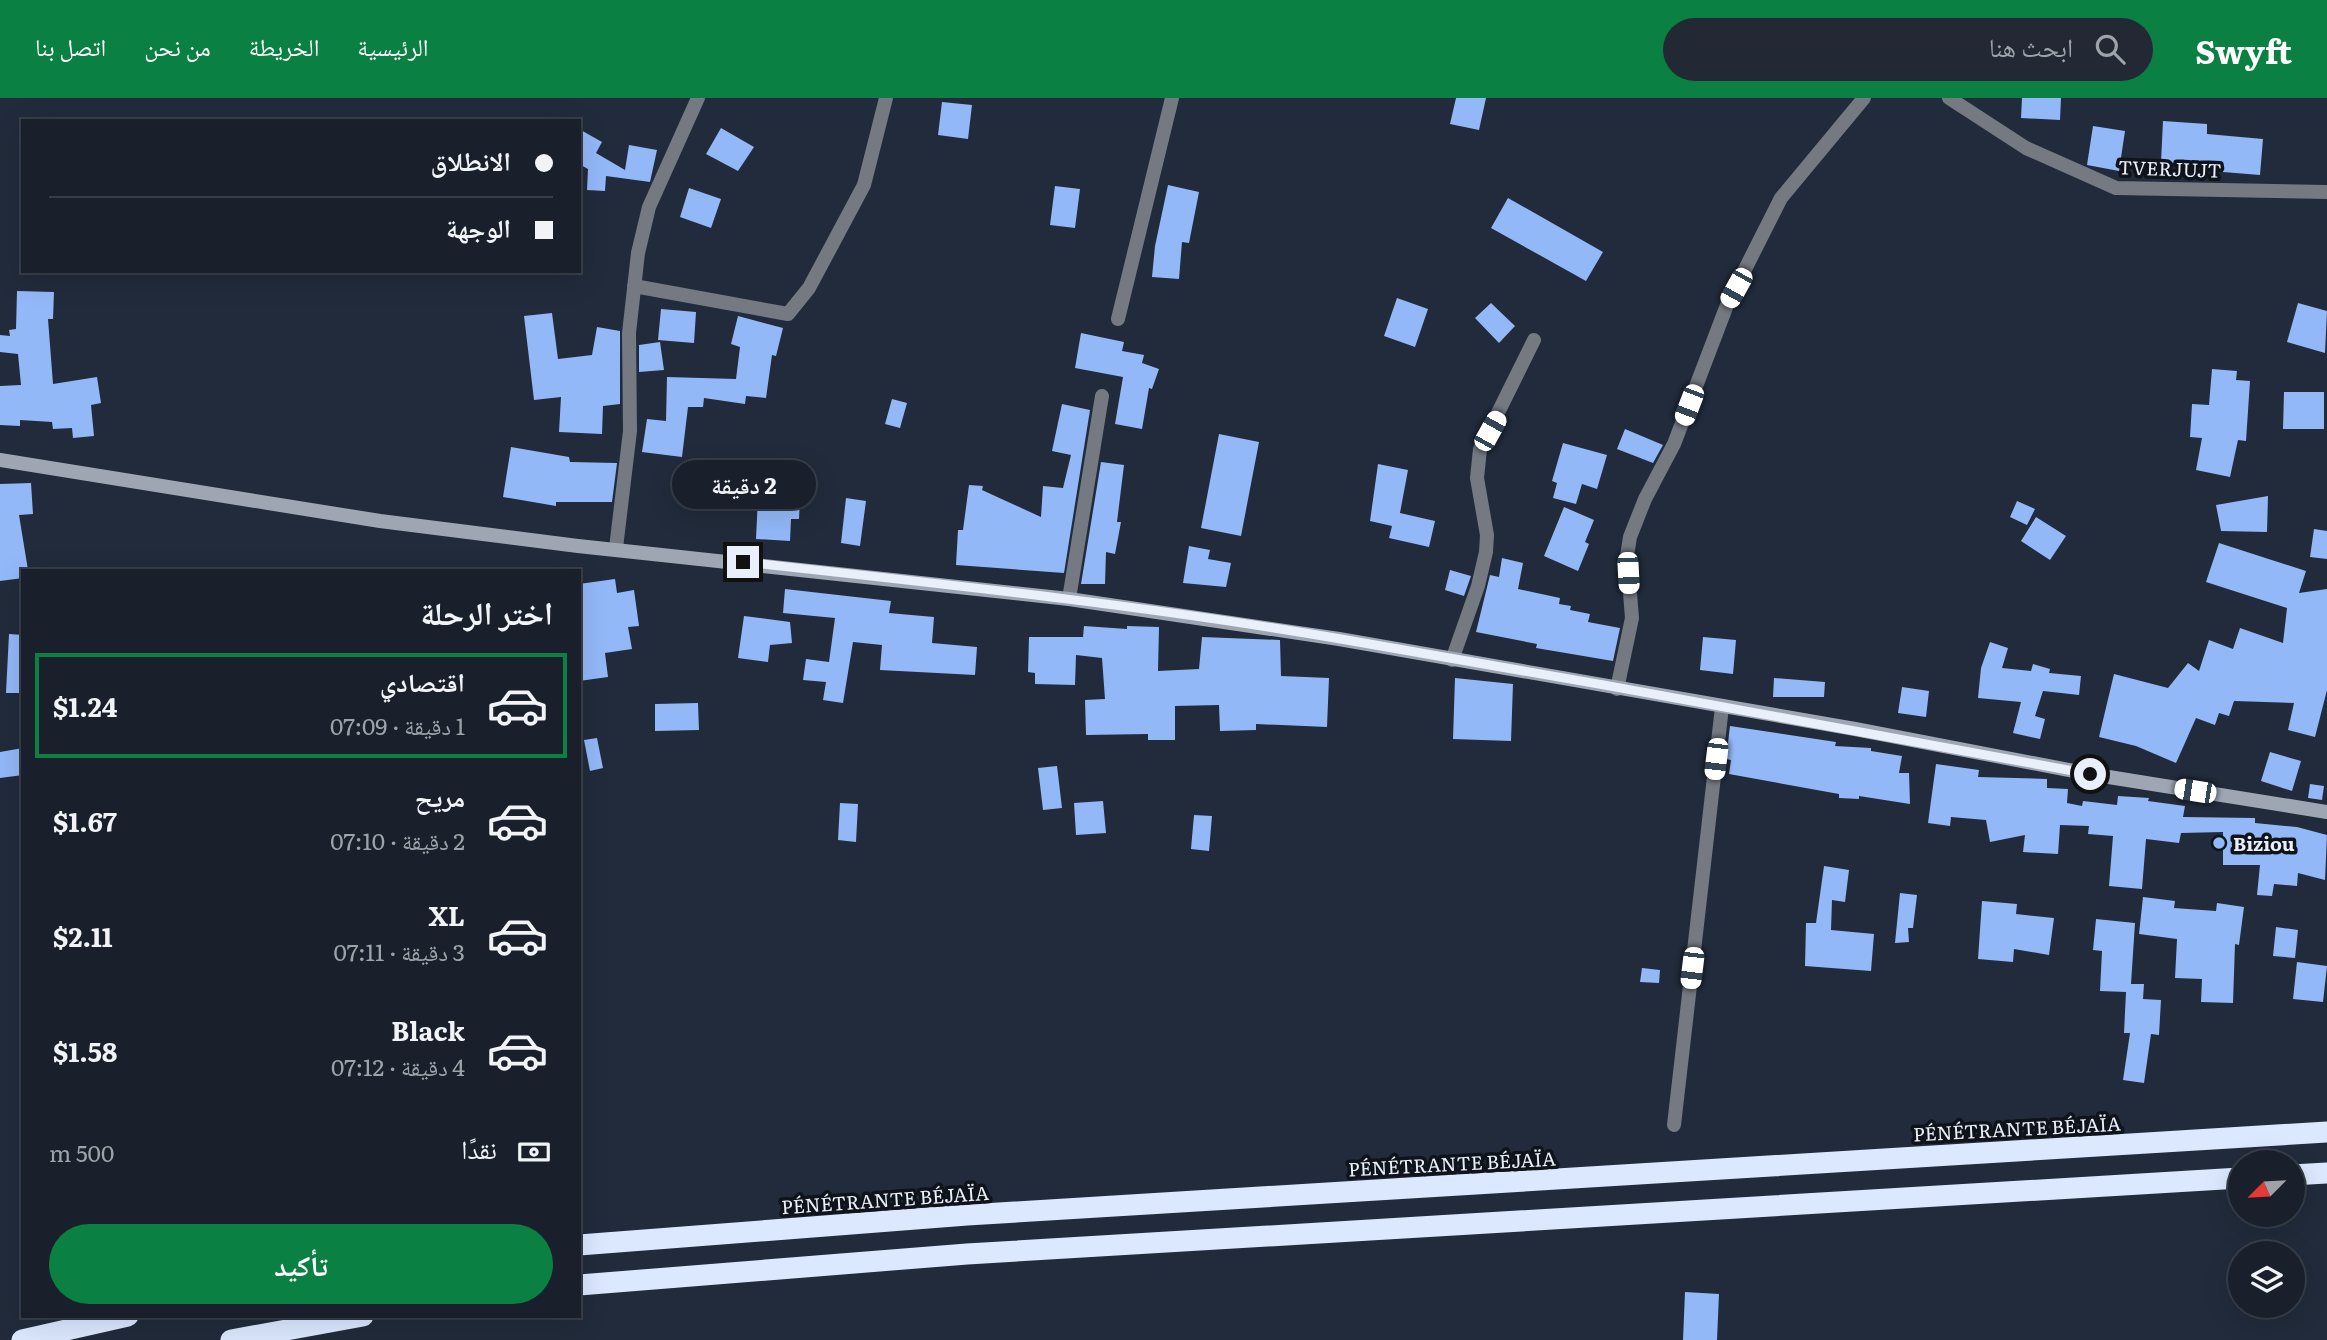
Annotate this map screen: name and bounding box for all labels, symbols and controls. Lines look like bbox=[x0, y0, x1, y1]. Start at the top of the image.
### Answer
search box bbox=[1663, 18, 2153, 81]
text: Swyft bbox=[2195, 25, 2292, 74]
text: ابحث هنا bbox=[1989, 26, 2073, 65]
text: اتصل بنا bbox=[35, 28, 106, 63]
text: من نحن bbox=[144, 28, 211, 63]
text: الخريطة bbox=[249, 28, 319, 63]
text: الرئيسية bbox=[357, 28, 429, 63]
icon: search bbox=[2091, 30, 2129, 68]
text: الانطلاق bbox=[431, 140, 511, 179]
street label: TVERJUJT bbox=[2118, 152, 2222, 184]
text: الوجهة bbox=[446, 207, 511, 246]
car bbox=[1717, 265, 1756, 311]
car bbox=[1672, 382, 1707, 428]
car bbox=[1471, 408, 1510, 454]
callout: 2 دقيقة bbox=[671, 461, 815, 510]
text: 2 دقيقة bbox=[711, 467, 777, 501]
route end bbox=[727, 546, 759, 578]
car bbox=[1617, 551, 1640, 595]
text: اختر الرحلة bbox=[420, 587, 553, 635]
text: اقتصادي bbox=[380, 661, 465, 700]
icon: car bbox=[486, 674, 549, 737]
text: $1.24 bbox=[53, 686, 117, 725]
text: 1 دقيقة · 07:09 bbox=[330, 708, 465, 742]
car bbox=[1704, 737, 1729, 781]
route start bbox=[2074, 758, 2106, 790]
text: مريح bbox=[415, 776, 465, 815]
car bbox=[2173, 777, 2218, 805]
icon: car bbox=[486, 789, 549, 852]
text: $1.67 bbox=[53, 801, 117, 840]
text: 2 دقيقة · 07:10 bbox=[330, 823, 465, 857]
place label: Biziou bbox=[2233, 829, 2295, 857]
marker: Biziou bbox=[2211, 835, 2227, 851]
text: XL bbox=[428, 895, 465, 934]
icon: car bbox=[486, 904, 549, 967]
text: $2.11 bbox=[53, 916, 113, 955]
text: 3 دقيقة · 07:11 bbox=[333, 934, 465, 968]
car bbox=[1680, 946, 1705, 990]
text: Black bbox=[391, 1010, 465, 1049]
icon: car bbox=[486, 1019, 549, 1082]
text: $1.58 bbox=[53, 1031, 117, 1070]
text: 4 دقيقة · 07:12 bbox=[331, 1049, 465, 1083]
street label: PÉNÉTRANTE BÉJAÏA bbox=[1912, 1109, 2122, 1147]
text: نقدًا bbox=[461, 1128, 497, 1167]
icon: cash bbox=[515, 1133, 553, 1171]
text: 500 m bbox=[49, 1135, 114, 1169]
street label: PÉNÉTRANTE BÉJAÏA bbox=[1347, 1144, 1557, 1182]
north arrow bbox=[2228, 1150, 2305, 1227]
map controls bbox=[2228, 1150, 2305, 1318]
street label: PÉNÉTRANTE BÉJAÏA bbox=[780, 1178, 990, 1220]
button: تأكيد bbox=[49, 1224, 553, 1304]
button: layers bbox=[2228, 1241, 2305, 1318]

